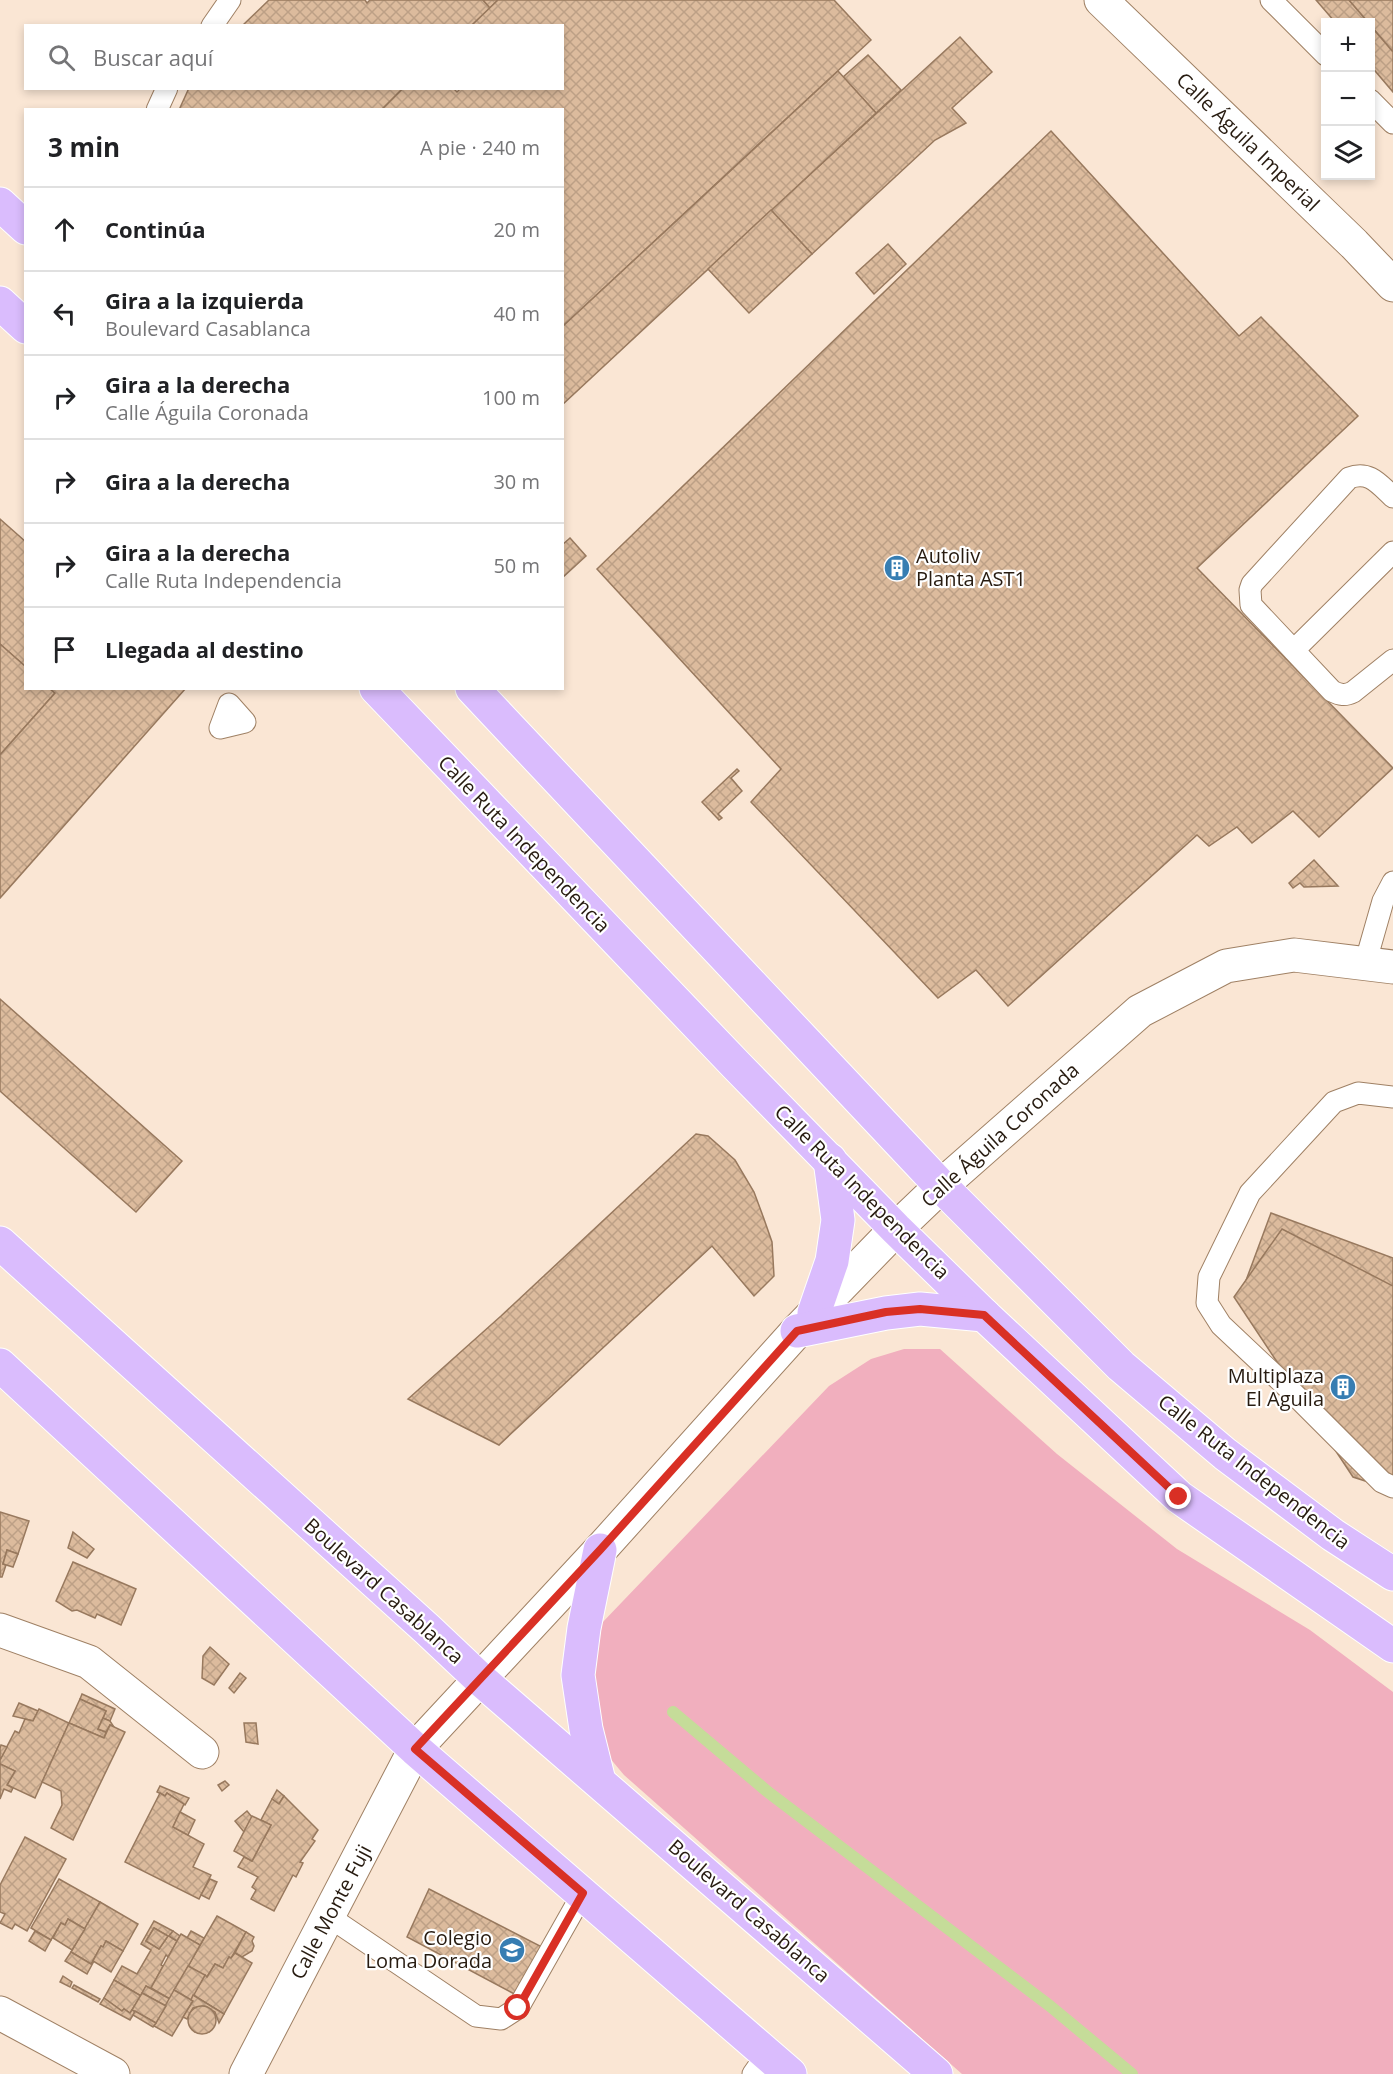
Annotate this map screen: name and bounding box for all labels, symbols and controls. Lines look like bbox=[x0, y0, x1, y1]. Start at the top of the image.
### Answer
map controls bbox=[1321, 18, 1375, 180]
button: + bbox=[1321, 18, 1375, 72]
search box bbox=[24, 24, 564, 90]
icon: search bbox=[45, 41, 78, 74]
text: Buscar aquí bbox=[93, 42, 213, 72]
street label: Calle Águila Imperial bbox=[1171, 66, 1326, 217]
button: − bbox=[1321, 72, 1375, 126]
button: layers bbox=[1321, 126, 1375, 180]
text: 3 min bbox=[48, 129, 120, 165]
text: A pie · 240 m bbox=[420, 134, 540, 161]
icon: ahead bbox=[48, 213, 81, 246]
text: Continúa bbox=[105, 214, 206, 244]
text: 20 m bbox=[493, 216, 540, 243]
text: Gira a la izquierda bbox=[105, 285, 304, 315]
icon: left bbox=[48, 297, 81, 330]
text: 40 m bbox=[493, 300, 540, 327]
text: Boulevard Casablanca bbox=[105, 315, 311, 342]
text: Gira a la derecha bbox=[105, 369, 290, 399]
icon: right bbox=[48, 381, 81, 414]
text: 100 m bbox=[482, 384, 540, 411]
text: Calle Águila Coronada bbox=[105, 399, 309, 426]
icon: right bbox=[48, 465, 81, 498]
text: Gira a la derecha bbox=[105, 466, 290, 496]
text: 30 m bbox=[493, 468, 540, 495]
text: Gira a la derecha bbox=[105, 537, 290, 567]
place label: Autoliv Planta AST1 bbox=[916, 542, 1026, 592]
icon: right bbox=[48, 549, 81, 582]
text: 50 m bbox=[493, 552, 540, 579]
building icon: Autoliv Planta AST1 bbox=[882, 553, 912, 583]
text: Calle Ruta Independencia bbox=[105, 567, 342, 594]
icon: arrive bbox=[48, 633, 81, 666]
text: Llegada al destino bbox=[105, 634, 304, 664]
street label: Calle Ruta Independencia bbox=[432, 749, 616, 938]
street label: Calle Águila Coronada bbox=[915, 1056, 1084, 1213]
street label: Calle Ruta Independencia bbox=[769, 1098, 956, 1285]
place label: Multiplaza El Aguila bbox=[1228, 1362, 1324, 1412]
building icon: Multiplaza El Aguila bbox=[1328, 1372, 1358, 1402]
street label: Calle Ruta Independencia bbox=[1153, 1388, 1356, 1555]
route end bbox=[1165, 1483, 1191, 1509]
street label: Boulevard Casablanca bbox=[299, 1512, 470, 1670]
street label: Boulevard Casablanca bbox=[663, 1833, 836, 1988]
street label: Calle Monte Fuji bbox=[284, 1840, 377, 1984]
place label: Colegio Loma Dorada bbox=[366, 1924, 492, 1974]
school or university icon: Colegio Loma Dorada bbox=[497, 1935, 527, 1965]
route start bbox=[504, 1994, 530, 2020]

